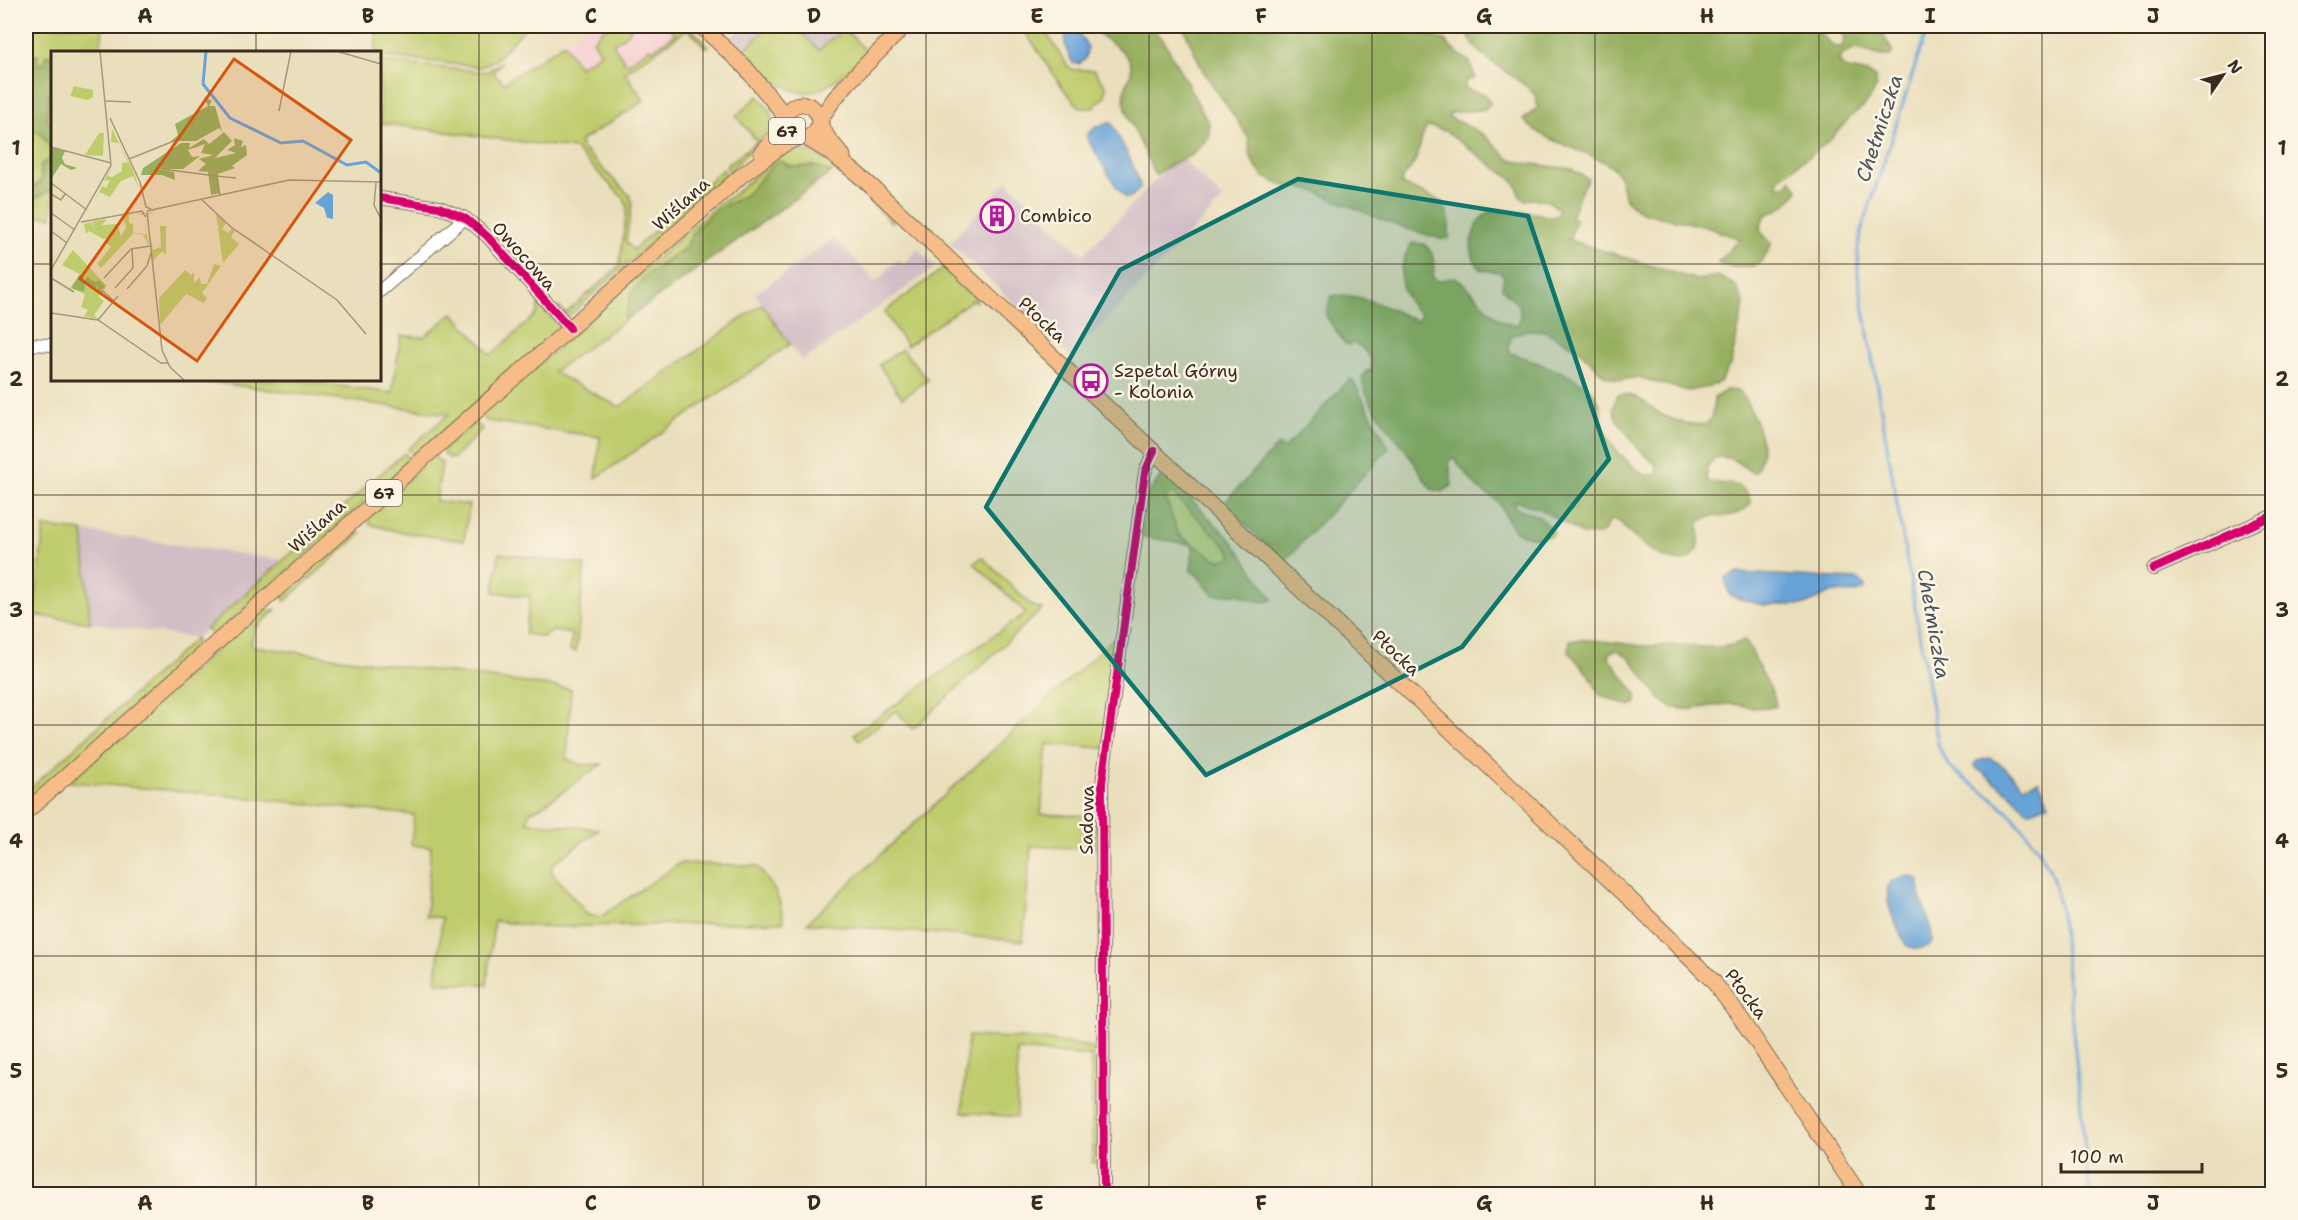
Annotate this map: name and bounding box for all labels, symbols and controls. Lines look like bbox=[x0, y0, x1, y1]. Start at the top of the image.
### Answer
text: A bbox=[137, 3, 153, 29]
text: B bbox=[362, 3, 374, 29]
text: C bbox=[585, 3, 597, 29]
text: D bbox=[807, 3, 821, 29]
text: E bbox=[1030, 3, 1044, 29]
text: F bbox=[1255, 3, 1267, 29]
text: G bbox=[1476, 3, 1492, 29]
text: H bbox=[1700, 3, 1714, 29]
text: I bbox=[1924, 3, 1936, 29]
text: J bbox=[2147, 3, 2160, 29]
north arrow bbox=[2193, 45, 2253, 105]
inset map bbox=[51, 51, 381, 381]
text: N bbox=[2223, 55, 2247, 78]
water label: Chełmiczka bbox=[1849, 71, 1909, 185]
road number: 67 bbox=[769, 118, 805, 144]
text: 1 bbox=[11, 135, 21, 161]
text: 1 bbox=[2277, 135, 2287, 161]
street label: Wiślana bbox=[647, 172, 715, 236]
building icon: Combico bbox=[979, 198, 1015, 234]
place label: Combico bbox=[1020, 204, 1092, 228]
street label: Owocowa bbox=[487, 216, 561, 296]
street label: Płocka bbox=[1013, 292, 1071, 348]
place label: Szpetal Górny - Kolonia bbox=[1114, 359, 1238, 404]
bus stop icon: Szpetal Górny - Kolonia bbox=[1073, 363, 1109, 399]
text: 2 bbox=[9, 366, 23, 392]
text: 2 bbox=[2275, 366, 2289, 392]
road number: 67 bbox=[366, 480, 402, 506]
street label: Wiślana bbox=[283, 494, 351, 558]
water label: Chełmiczka bbox=[1912, 567, 1956, 681]
text: 3 bbox=[9, 597, 23, 623]
text: 3 bbox=[2275, 597, 2289, 623]
street label: Płocka bbox=[1367, 625, 1425, 681]
street label: Sadowa bbox=[1074, 785, 1100, 855]
text: 4 bbox=[9, 828, 23, 854]
text: 4 bbox=[2275, 828, 2289, 854]
street label: Płocka bbox=[1719, 964, 1773, 1024]
text: 5 bbox=[10, 1058, 22, 1084]
text: 5 bbox=[2276, 1058, 2288, 1084]
scale bar bbox=[2061, 1136, 2202, 1174]
text: 100 m bbox=[2070, 1145, 2124, 1169]
text: A bbox=[137, 1190, 153, 1216]
text: B bbox=[362, 1190, 374, 1216]
text: C bbox=[585, 1190, 597, 1216]
text: D bbox=[807, 1190, 821, 1216]
text: E bbox=[1030, 1190, 1044, 1216]
text: F bbox=[1255, 1190, 1267, 1216]
text: G bbox=[1476, 1190, 1492, 1216]
text: H bbox=[1700, 1190, 1714, 1216]
text: I bbox=[1924, 1190, 1936, 1216]
text: J bbox=[2147, 1190, 2160, 1216]

